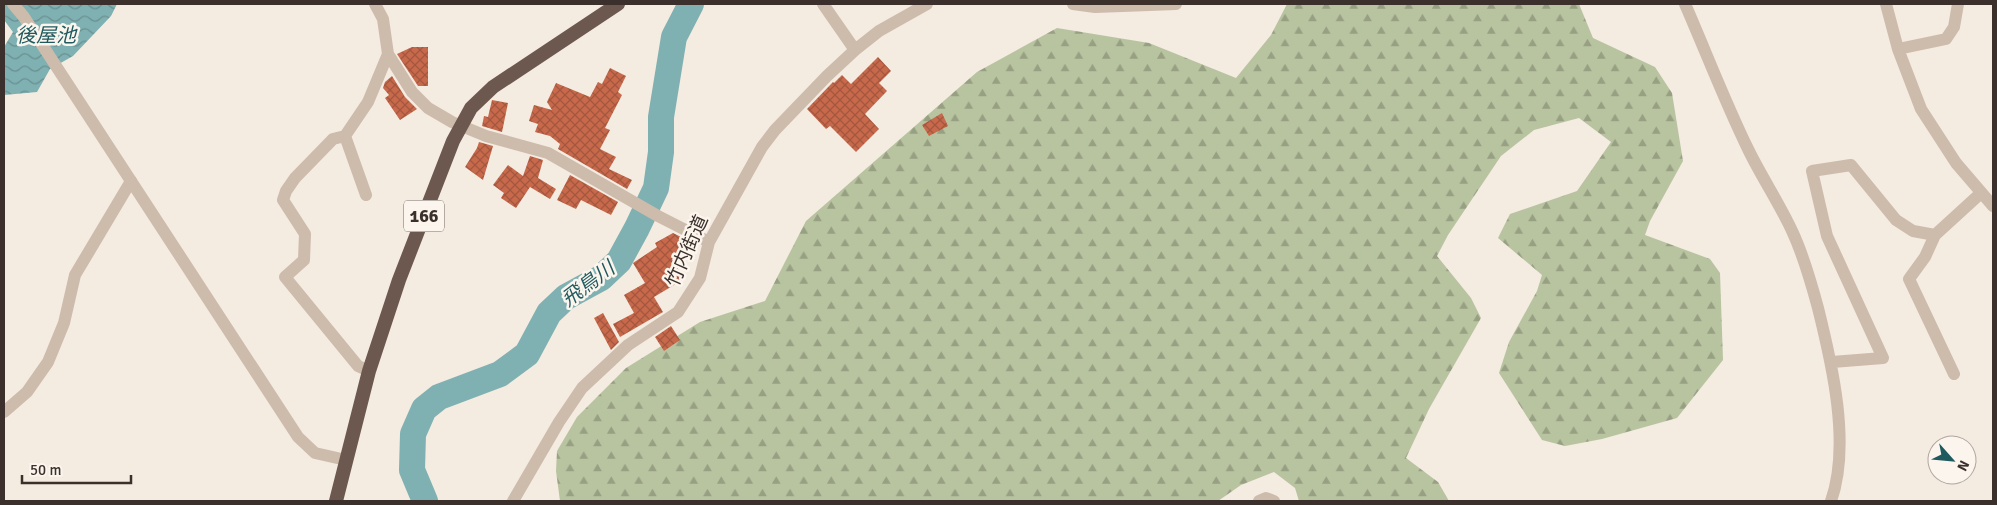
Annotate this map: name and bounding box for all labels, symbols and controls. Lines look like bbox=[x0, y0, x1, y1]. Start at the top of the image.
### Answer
water label: 後屋池 bbox=[16, 23, 78, 48]
road number: 166 bbox=[404, 200, 444, 232]
street label: 竹内街道 bbox=[661, 211, 713, 291]
water label: 飛鳥川 bbox=[557, 255, 621, 312]
north arrow bbox=[1927, 435, 1977, 485]
scale bar bbox=[22, 452, 131, 484]
text: N bbox=[1953, 457, 1973, 474]
text: 50 m bbox=[30, 461, 61, 479]

